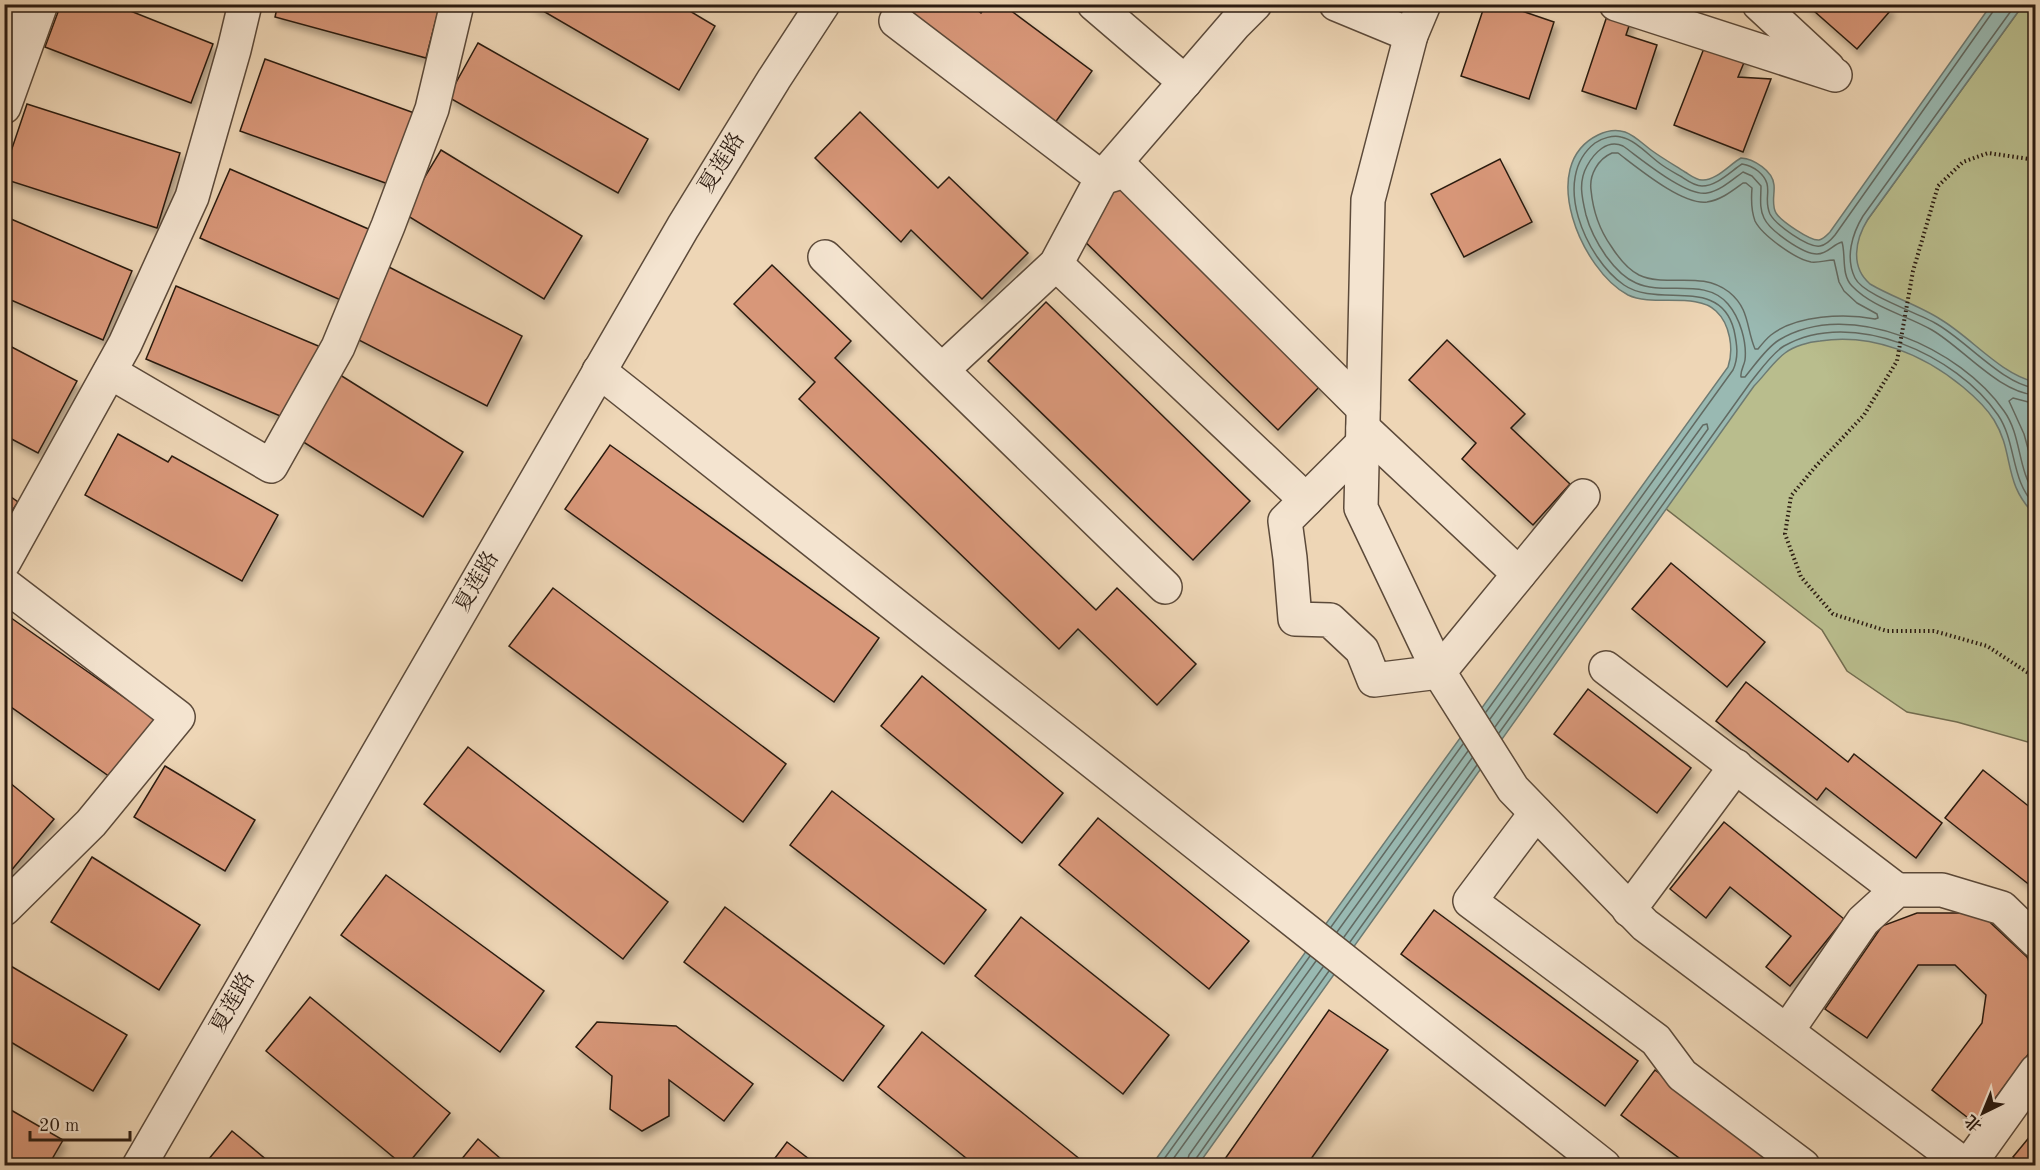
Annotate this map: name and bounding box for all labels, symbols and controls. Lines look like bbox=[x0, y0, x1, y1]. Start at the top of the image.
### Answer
street label: 夏莲路 bbox=[693, 128, 749, 197]
street label: 夏莲路 bbox=[449, 547, 503, 616]
street label: 夏莲路 bbox=[205, 968, 259, 1037]
north arrow bbox=[1953, 1083, 2013, 1143]
scale bar bbox=[30, 1104, 130, 1142]
text: 北 bbox=[1961, 1111, 1985, 1135]
text: 20 m bbox=[39, 1117, 79, 1135]

